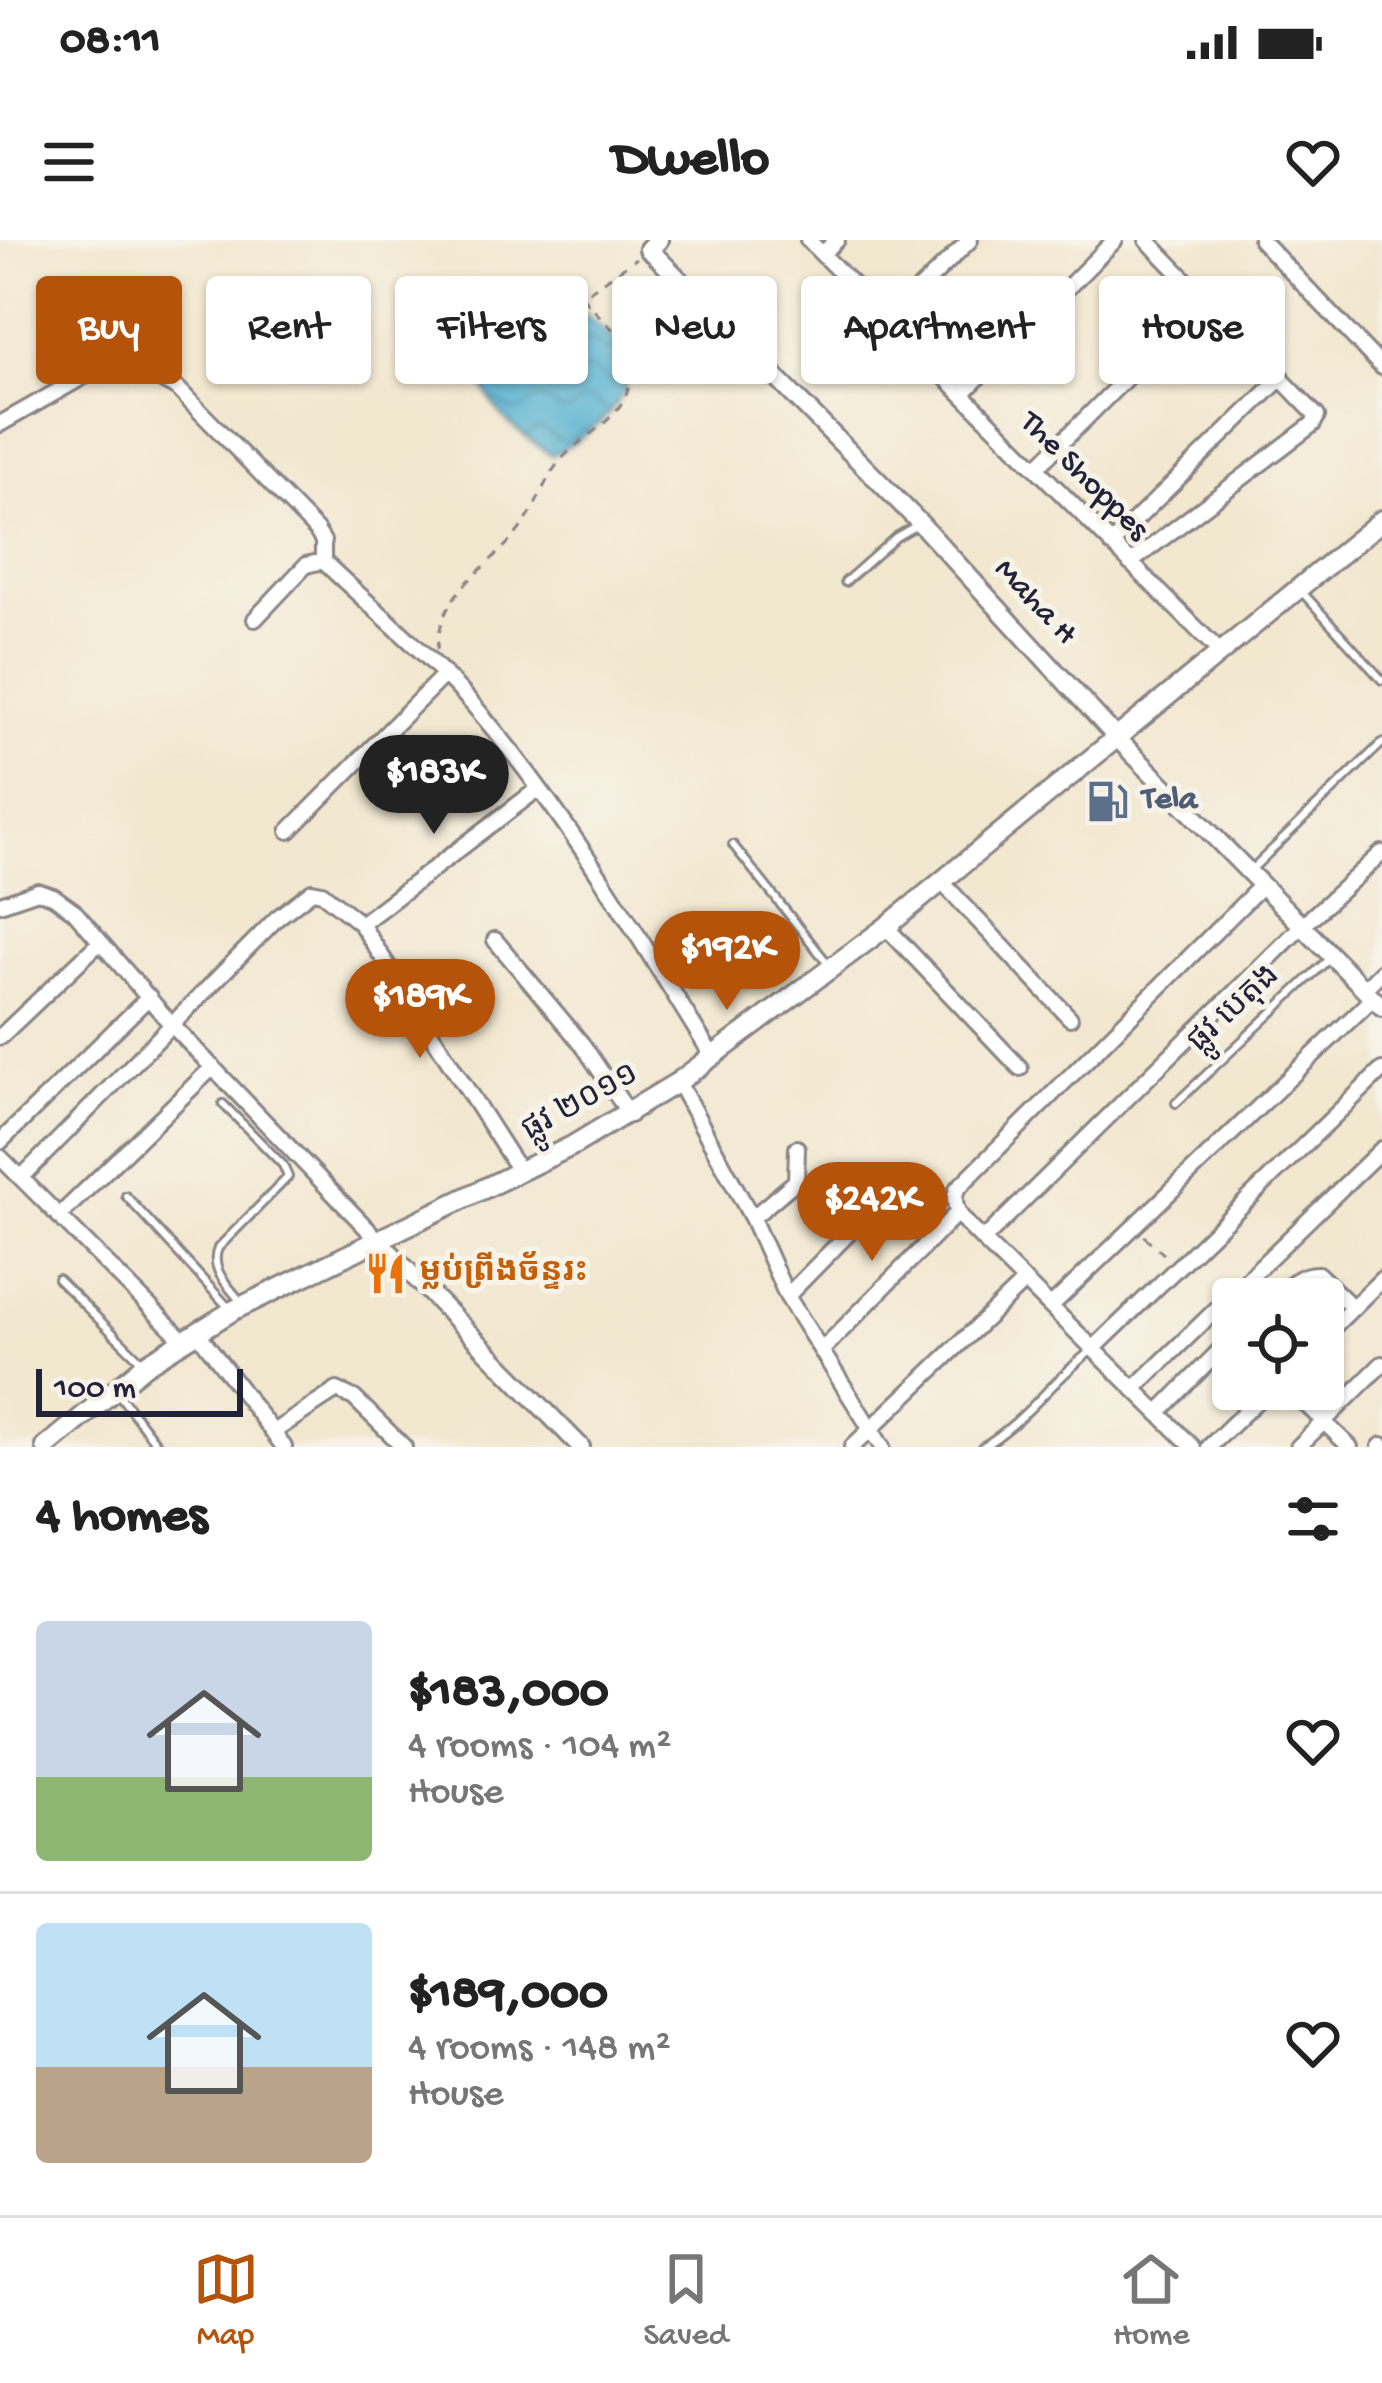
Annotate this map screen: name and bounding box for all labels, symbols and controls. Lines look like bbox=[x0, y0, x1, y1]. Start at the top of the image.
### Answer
text: 08:11 bbox=[60, 16, 161, 69]
icon: menu bbox=[36, 129, 102, 195]
icon: heart bbox=[1280, 129, 1346, 195]
text: Dwello bbox=[613, 130, 769, 194]
chip: Buy bbox=[36, 276, 182, 384]
chip: Rent bbox=[206, 276, 371, 384]
chip: Filters bbox=[395, 276, 588, 384]
chip: New bbox=[612, 276, 777, 384]
chip: Apartment bbox=[801, 276, 1075, 384]
chip: House bbox=[1099, 276, 1285, 384]
street label: The Shoppes bbox=[1009, 403, 1156, 550]
street label: Maha H bbox=[985, 552, 1083, 654]
pin: $183K bbox=[350, 735, 518, 837]
text: $183K bbox=[386, 751, 482, 797]
fuel station icon: Tela bbox=[1085, 778, 1131, 824]
place label: Tela bbox=[1139, 782, 1199, 820]
pin: $192K bbox=[643, 911, 811, 1013]
text: $192K bbox=[680, 927, 774, 973]
street label: ផ្លូវ បេតុង bbox=[1181, 958, 1292, 1066]
pin: $189K bbox=[336, 959, 504, 1061]
text: $189K bbox=[372, 975, 468, 1021]
street label: ផ្លូវ ២០១១ bbox=[516, 1057, 648, 1156]
pin: $242K bbox=[788, 1162, 956, 1264]
text: $242K bbox=[824, 1178, 920, 1224]
restaurant icon: ម្លប់ព្រីងច័ន្ទរះ bbox=[362, 1251, 408, 1297]
place label: ម្លប់ព្រីងច័ន្ទរះ bbox=[419, 1251, 588, 1293]
map controls bbox=[1212, 1278, 1344, 1410]
button: locate bbox=[1212, 1278, 1344, 1410]
scale bar bbox=[36, 1363, 243, 1416]
text: 100 m bbox=[54, 1371, 136, 1409]
icon: filters bbox=[1280, 1486, 1346, 1552]
text: 4 homes bbox=[36, 1489, 207, 1549]
text: $183,000 bbox=[408, 1665, 609, 1725]
icon: home bbox=[132, 1669, 276, 1813]
icon: heart bbox=[1280, 1708, 1346, 1774]
text: 4 rooms · 104 m² bbox=[408, 1725, 671, 1771]
text: House bbox=[408, 1771, 503, 1817]
text: $189,000 bbox=[408, 1967, 608, 2027]
icon: home bbox=[132, 1971, 276, 2115]
icon: heart bbox=[1280, 2010, 1346, 2076]
text: 4 rooms · 148 m² bbox=[408, 2027, 671, 2073]
text: House bbox=[408, 2073, 503, 2119]
tab: Map bbox=[193, 2246, 259, 2356]
tab: Saved bbox=[644, 2246, 728, 2356]
tab: Home bbox=[1113, 2246, 1189, 2356]

